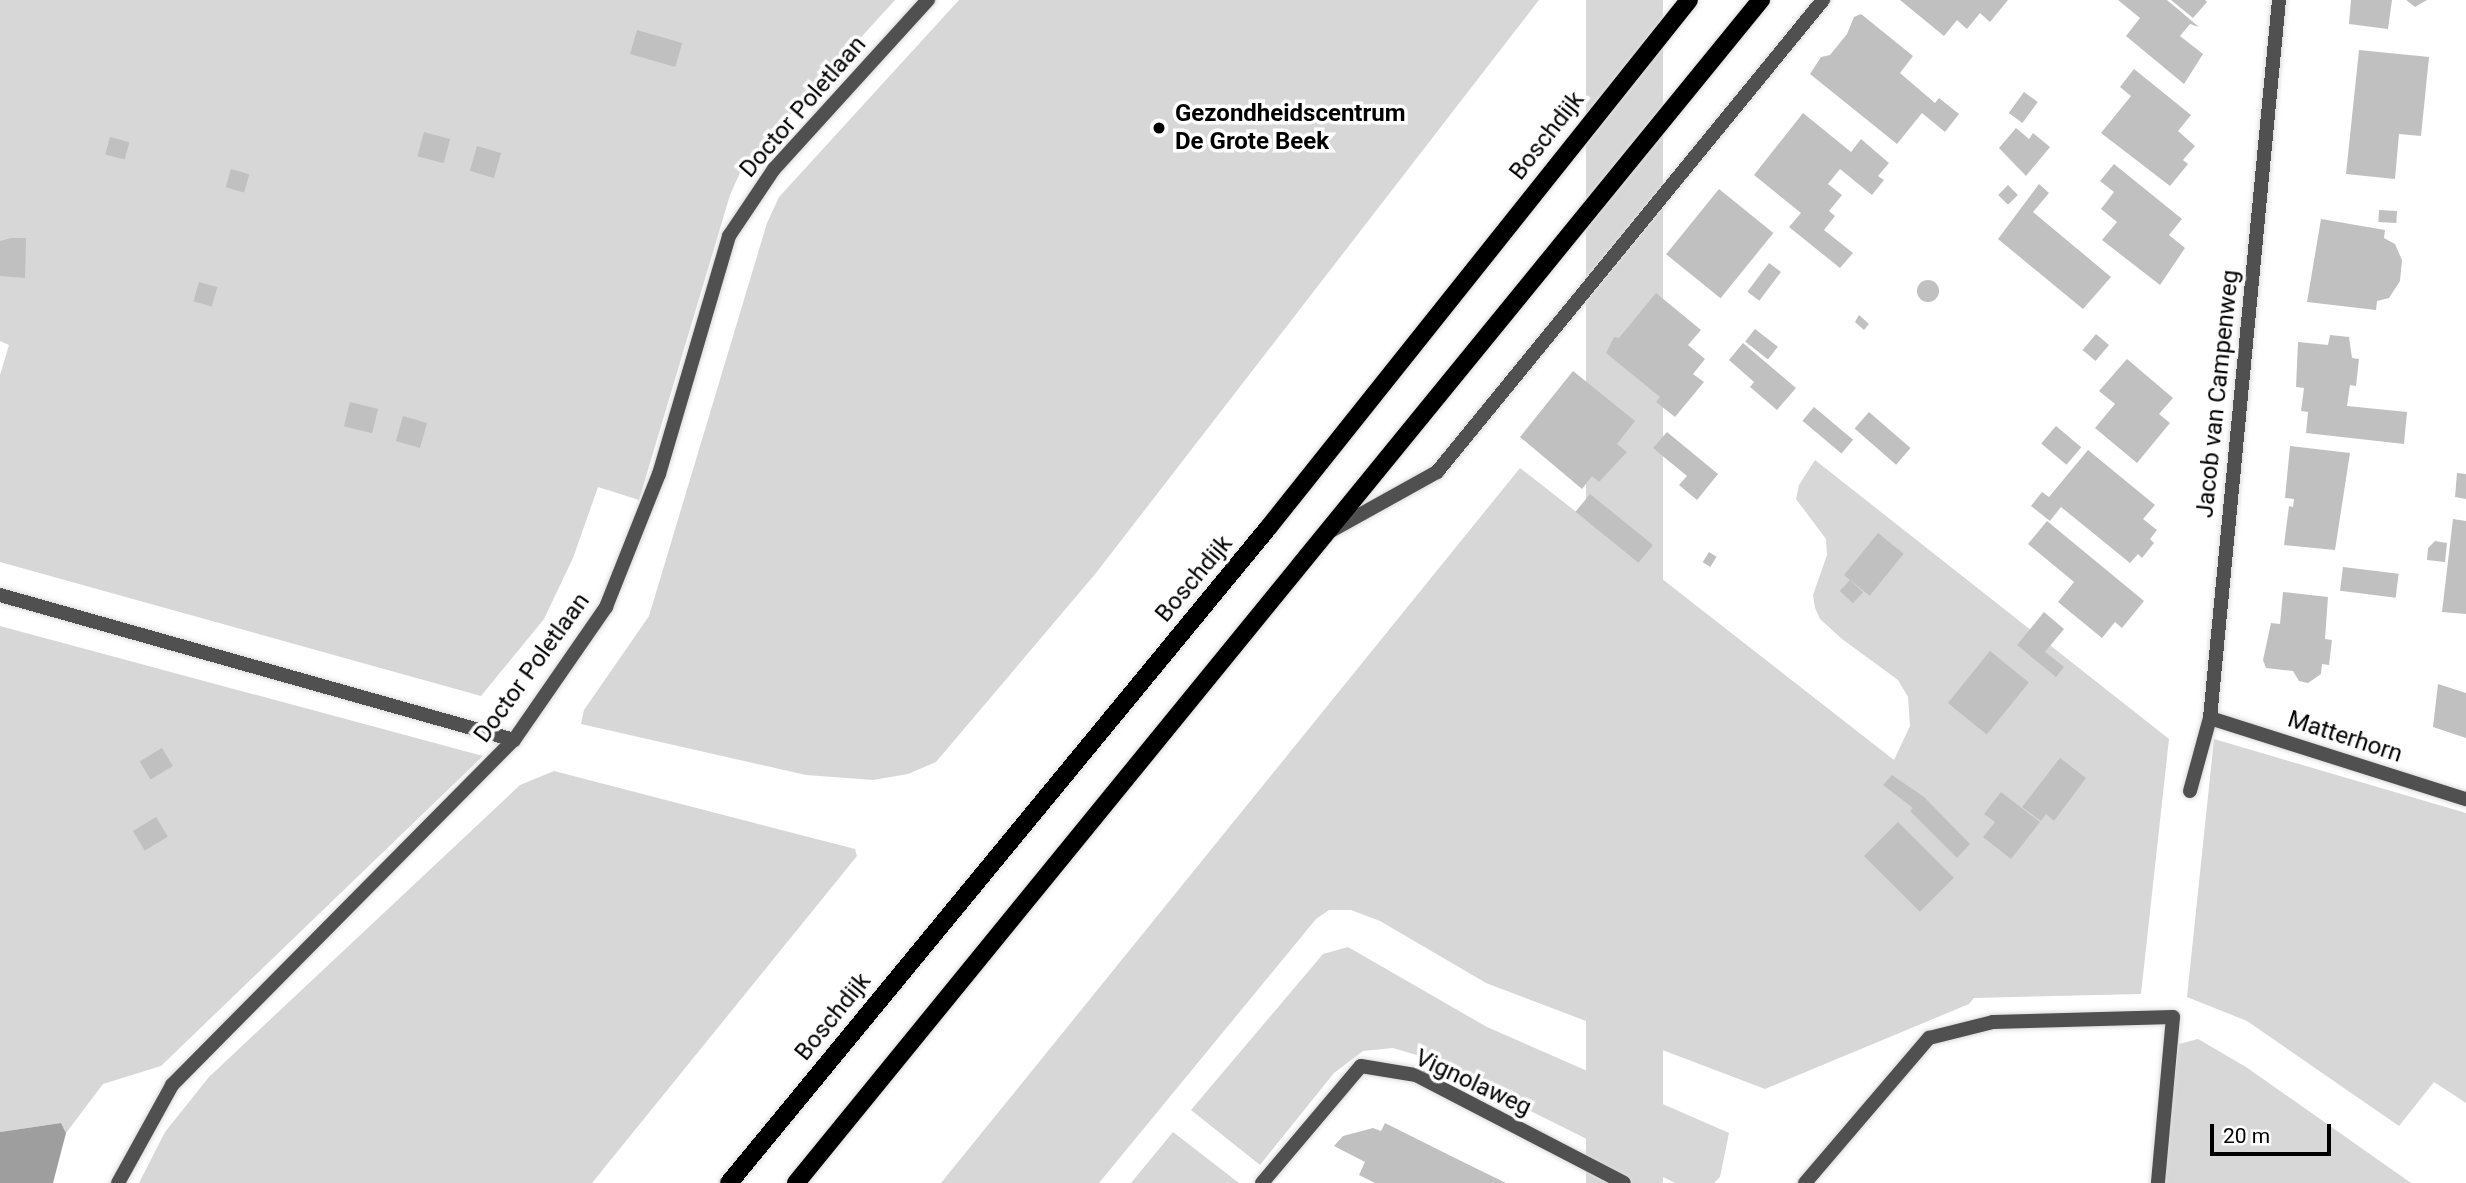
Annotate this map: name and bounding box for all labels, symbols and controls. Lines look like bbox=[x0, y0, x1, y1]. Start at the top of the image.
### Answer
street label: Doctor Poletlaan bbox=[734, 31, 872, 183]
street label: Boschdijk bbox=[1504, 86, 1590, 186]
place label: Gezondheidscentrum De Grote Beek bbox=[1175, 100, 1406, 156]
marker: Gezondheidscentrum De Grote Beek bbox=[1149, 118, 1169, 138]
street label: Jacob van Campenweg bbox=[2191, 269, 2245, 519]
street label: Boschdijk bbox=[1150, 530, 1238, 628]
street label: Doctor Poletlaan bbox=[468, 588, 596, 748]
street label: Matterhorn bbox=[2284, 705, 2406, 769]
street label: Boschdijk bbox=[789, 967, 877, 1067]
street label: Vignolaweg bbox=[1410, 1044, 1536, 1122]
scale bar bbox=[2214, 1110, 2335, 1154]
text: 20 m bbox=[2223, 1124, 2270, 1148]

